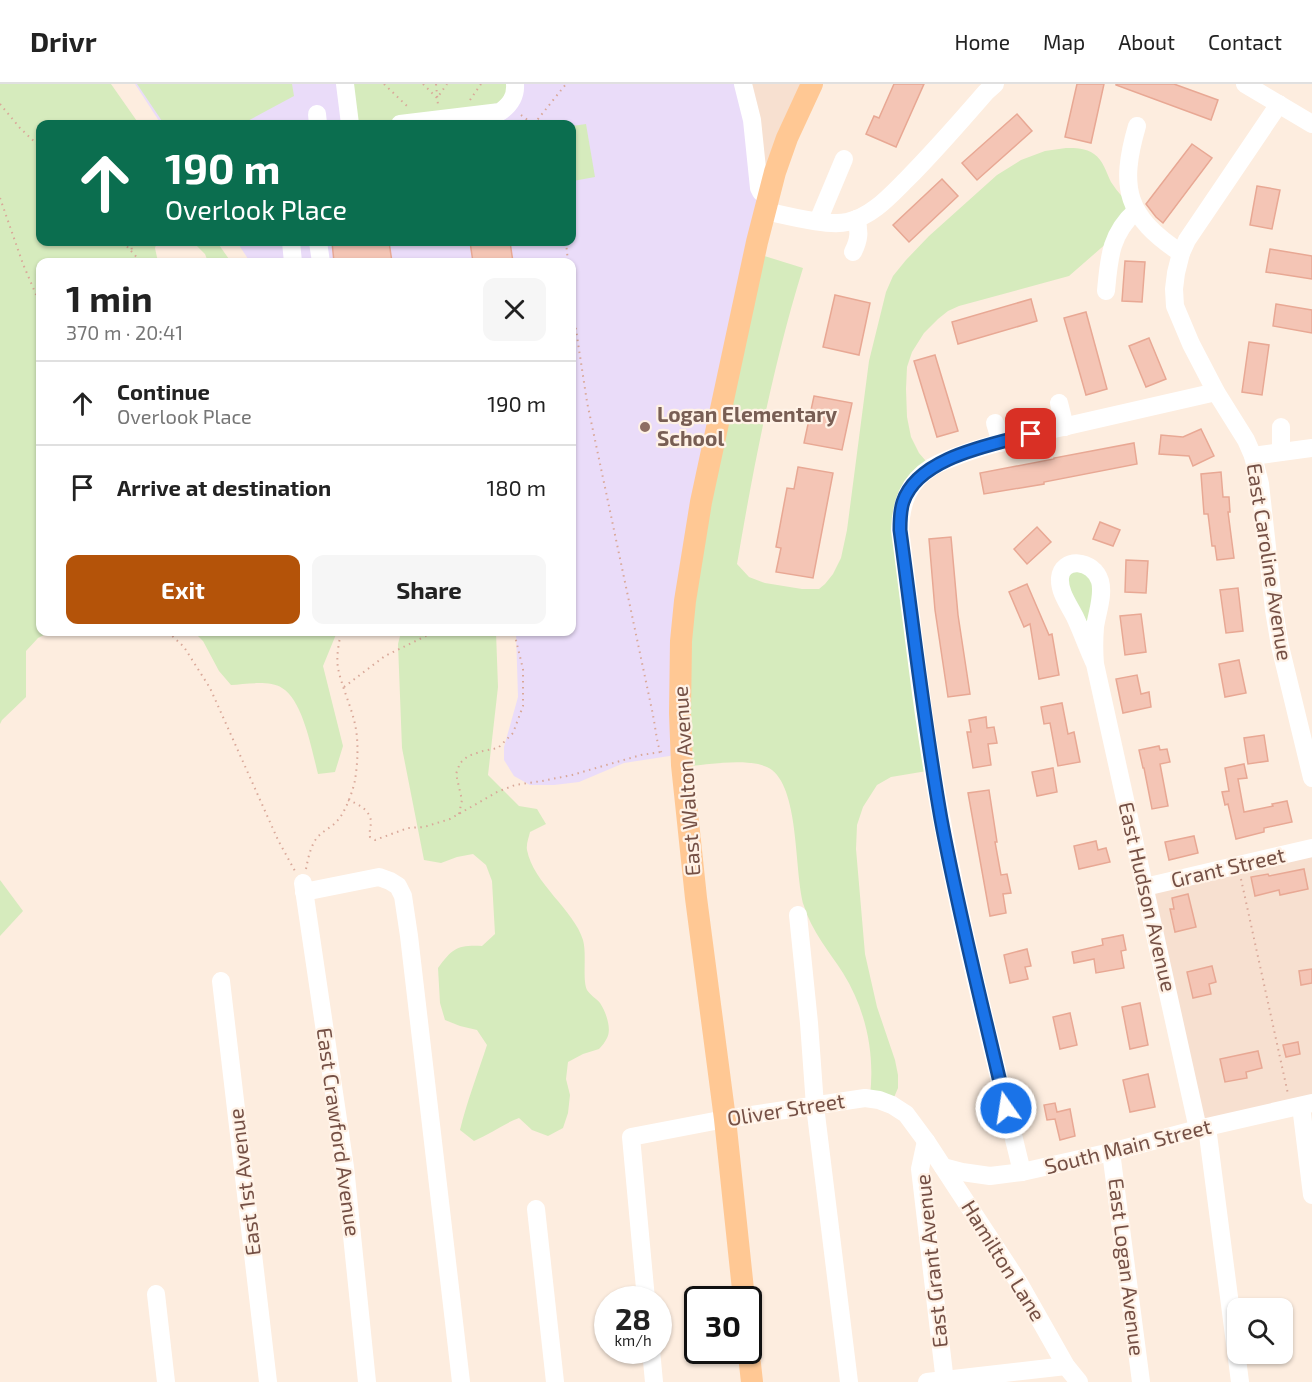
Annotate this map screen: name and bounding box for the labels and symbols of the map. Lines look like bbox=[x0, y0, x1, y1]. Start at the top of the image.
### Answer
place label: Logan Elementary School bbox=[657, 401, 837, 450]
pin bbox=[1005, 408, 1056, 459]
marker: Logan Elementary School bbox=[638, 420, 652, 434]
street label: East Caroline Avenue bbox=[1243, 461, 1298, 662]
street label: East Walton Avenue bbox=[666, 685, 705, 877]
street label: East Hudson Avenue bbox=[1114, 799, 1182, 994]
street label: Grant Street bbox=[1168, 841, 1287, 892]
street label: East Crawford Avenue bbox=[312, 1026, 367, 1238]
position arrow bbox=[974, 1076, 1038, 1140]
street label: Oliver Street bbox=[725, 1087, 846, 1130]
street label: East 1st Avenue bbox=[222, 1107, 265, 1257]
street label: South Main Street bbox=[1042, 1113, 1214, 1178]
street label: East Grant Avenue bbox=[909, 1173, 952, 1349]
street label: East Logan Avenue bbox=[1104, 1176, 1151, 1357]
street label: Hamilton Lane bbox=[957, 1195, 1051, 1325]
speed limit sign: 30 bbox=[684, 1286, 762, 1364]

